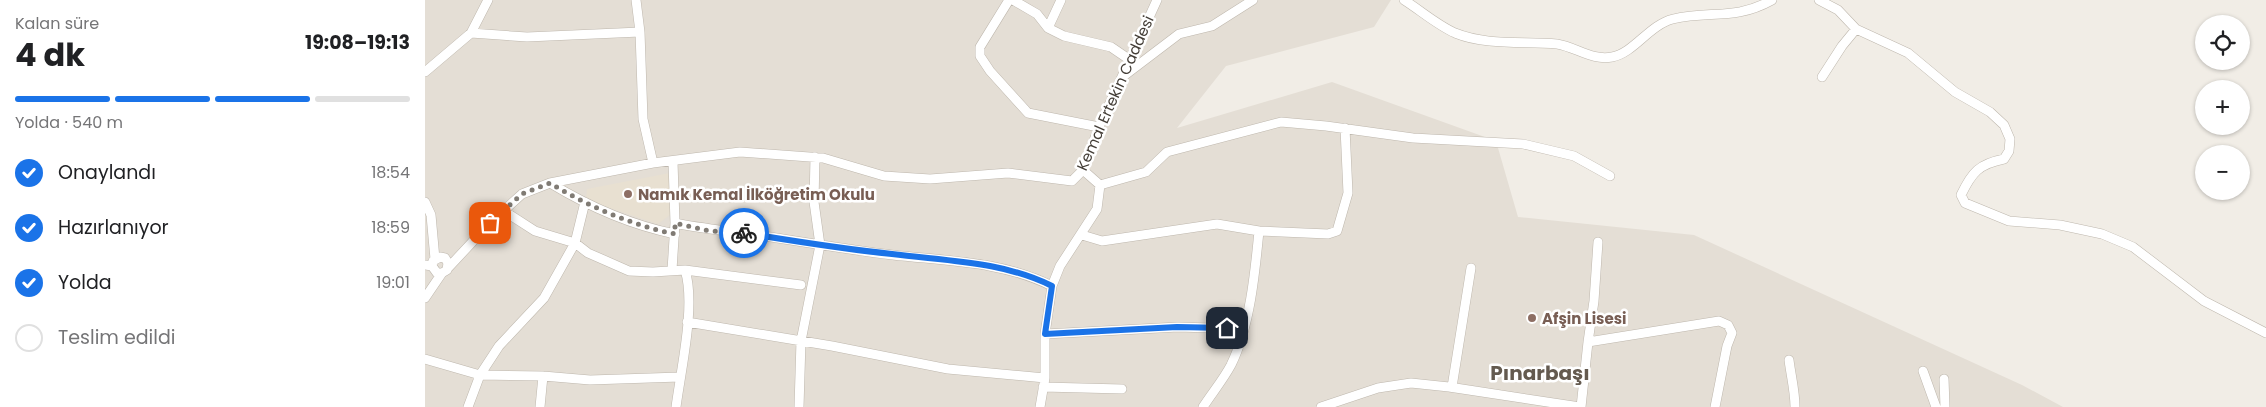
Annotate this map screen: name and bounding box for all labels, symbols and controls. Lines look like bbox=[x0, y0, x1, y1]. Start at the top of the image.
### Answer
text: Kalan süre bbox=[15, 12, 99, 35]
street label: Kemal Ertekin Caddesi bbox=[1071, 12, 1159, 174]
map controls bbox=[2195, 15, 2250, 200]
button: locate bbox=[2195, 15, 2250, 70]
text: 19:08–19:13 bbox=[305, 29, 410, 56]
text: 4 dk bbox=[15, 32, 85, 77]
button: + bbox=[2195, 80, 2250, 135]
text: Yolda · 540 m bbox=[15, 111, 123, 134]
button: − bbox=[2195, 145, 2250, 200]
icon: check bbox=[15, 159, 43, 187]
text: Onaylandı bbox=[58, 159, 156, 186]
text: 18:54 bbox=[371, 161, 410, 184]
place label: Namık Kemal İlköğretim Okulu bbox=[638, 184, 875, 205]
marker: Namık Kemal İlköğretim Okulu bbox=[622, 188, 634, 200]
pin bbox=[469, 202, 511, 244]
courier bbox=[719, 208, 769, 258]
icon: bag bbox=[476, 209, 504, 237]
icon: check bbox=[15, 214, 43, 242]
text: Hazırlanıyor bbox=[58, 214, 169, 241]
text: 18:59 bbox=[371, 216, 410, 239]
icon: bike bbox=[730, 219, 758, 247]
icon: check bbox=[15, 269, 43, 297]
text: Yolda bbox=[58, 269, 112, 296]
text: 19:01 bbox=[376, 271, 410, 294]
pin bbox=[1206, 307, 1248, 349]
place label: Afşin Lisesi bbox=[1542, 308, 1627, 329]
marker: Afşin Lisesi bbox=[1526, 312, 1538, 324]
icon: home bbox=[1213, 314, 1241, 342]
text: Teslim edildi bbox=[58, 324, 175, 351]
district label: Pınarbaşı bbox=[1490, 359, 1590, 387]

